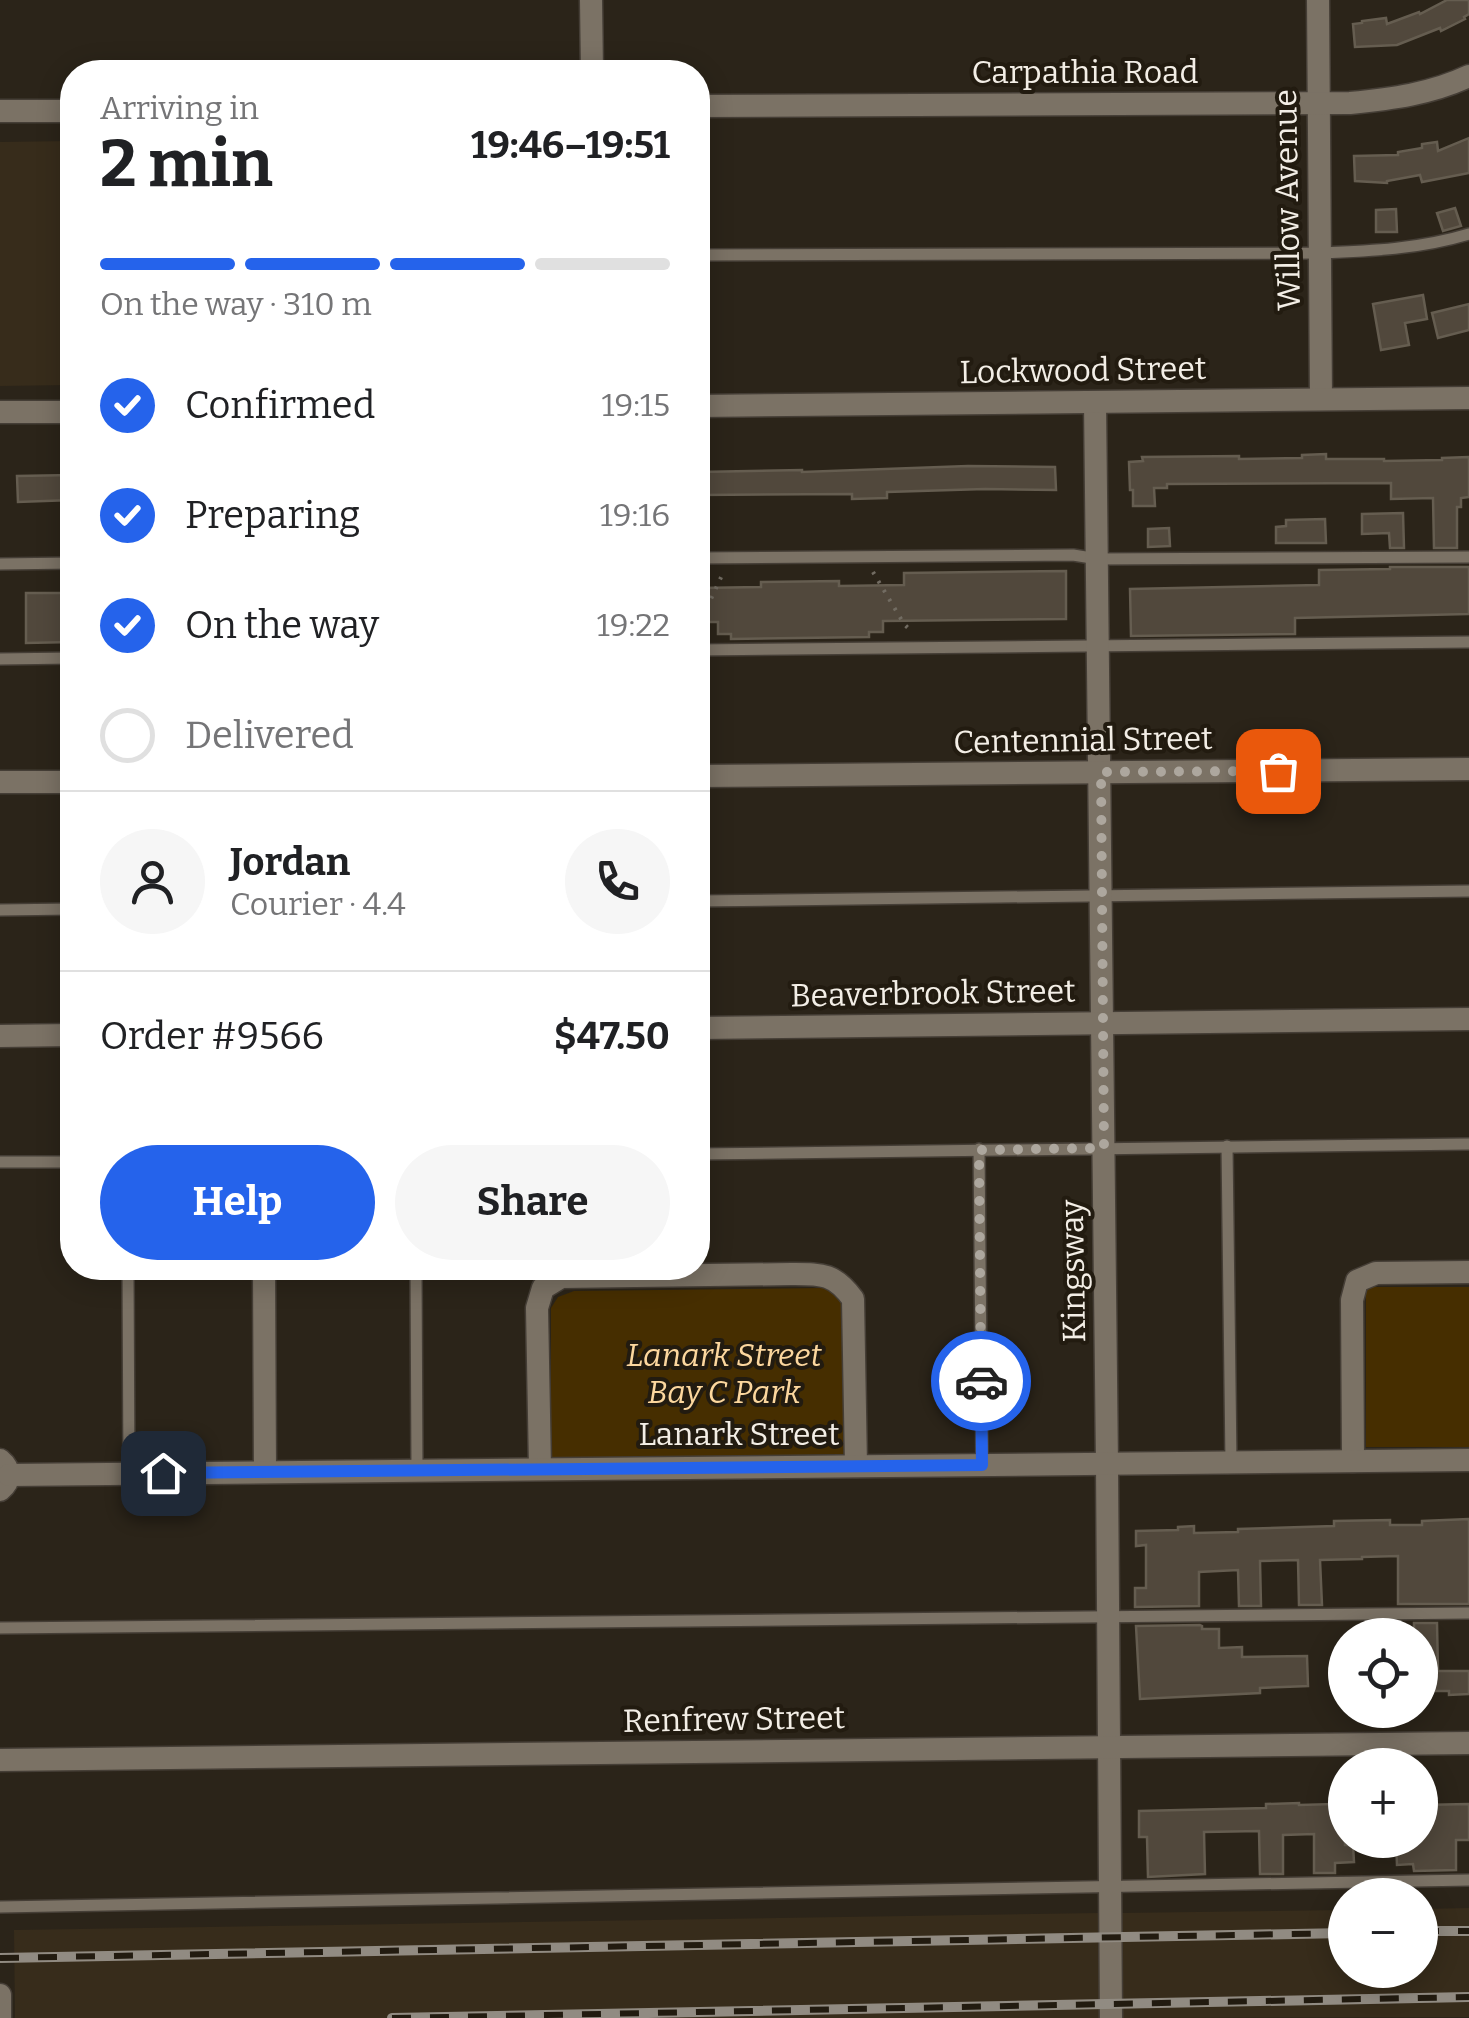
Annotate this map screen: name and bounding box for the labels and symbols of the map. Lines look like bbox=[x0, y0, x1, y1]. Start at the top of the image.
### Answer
street label: Carpathia Road bbox=[971, 53, 1199, 91]
street label: Willow Avenue bbox=[1266, 89, 1308, 311]
street label: Lockwood Street bbox=[959, 349, 1207, 391]
street label: Centennial Street bbox=[953, 719, 1213, 761]
pin bbox=[1236, 729, 1321, 814]
street label: Beaverbrook Street bbox=[790, 972, 1076, 1014]
street label: Kingsway bbox=[1053, 1198, 1093, 1343]
courier bbox=[931, 1331, 1031, 1431]
park label: Lanark Street Bay C Park bbox=[626, 1336, 822, 1411]
street label: Lanark Street bbox=[639, 1415, 840, 1453]
pin bbox=[121, 1431, 206, 1516]
street label: Renfrew Street bbox=[623, 1698, 846, 1740]

